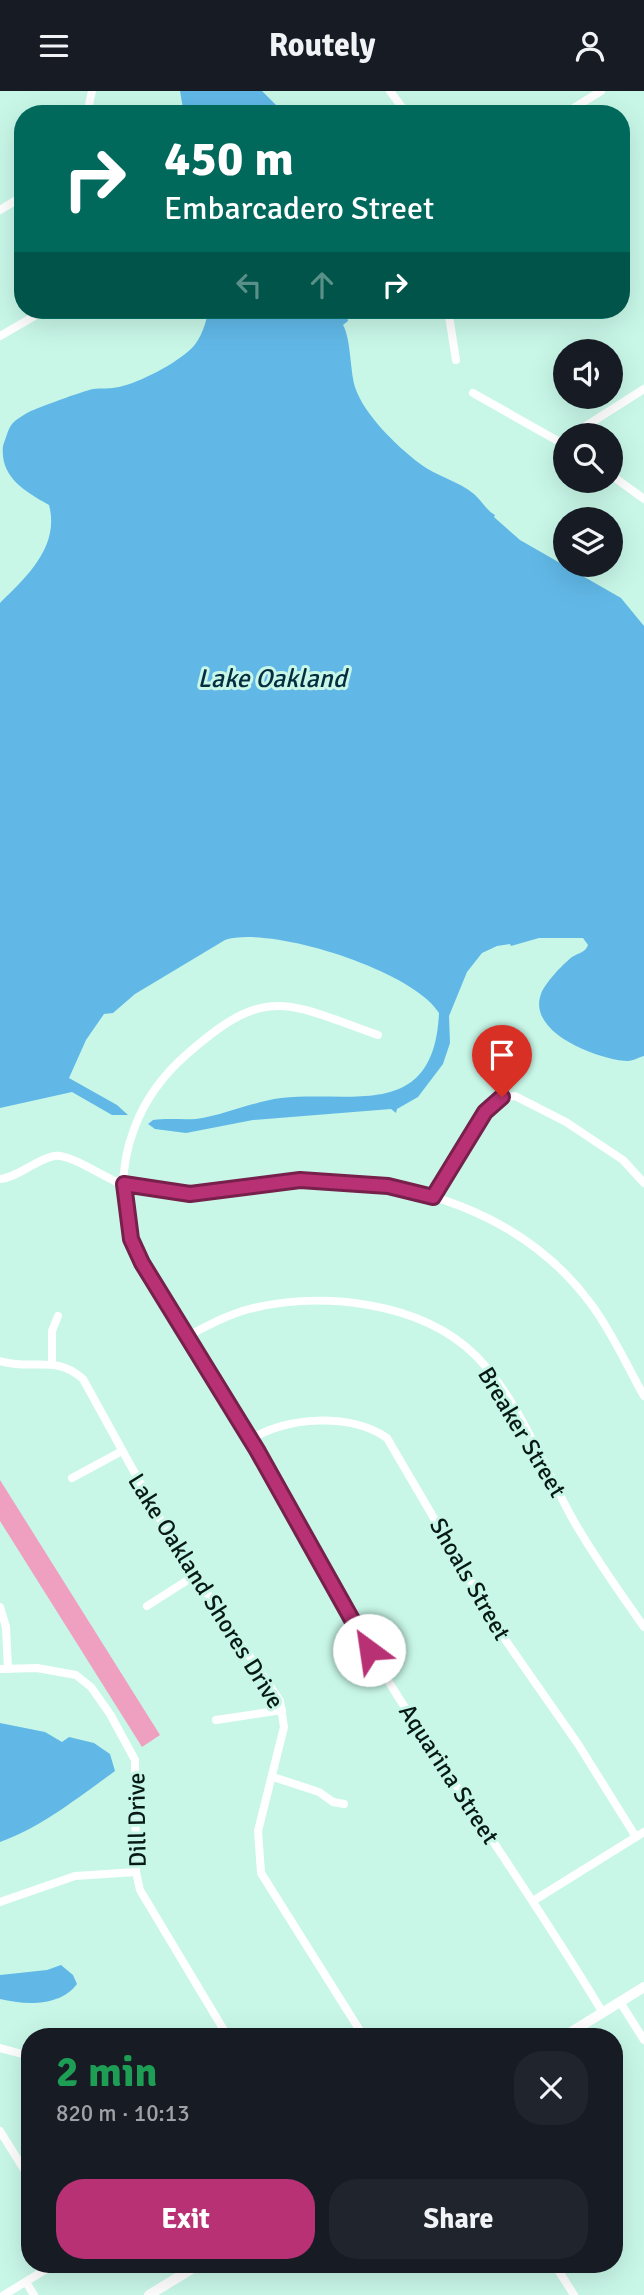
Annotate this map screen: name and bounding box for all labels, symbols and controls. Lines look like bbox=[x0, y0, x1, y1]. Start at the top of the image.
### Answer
text: Routely bbox=[269, 26, 375, 65]
icon: menu bbox=[35, 27, 73, 65]
icon: person bbox=[571, 27, 609, 65]
text: 450 m bbox=[164, 129, 294, 189]
icon: right bbox=[49, 133, 140, 224]
text: Embarcadero Street bbox=[164, 189, 434, 228]
icon: left bbox=[230, 266, 268, 304]
icon: ahead bbox=[303, 266, 341, 304]
icon: right bbox=[376, 266, 414, 304]
map controls bbox=[553, 339, 623, 577]
button: sound bbox=[553, 339, 623, 409]
button: search bbox=[553, 423, 623, 493]
button: layers bbox=[553, 507, 623, 577]
water label: Lake Oakland bbox=[197, 663, 350, 695]
pin bbox=[472, 1025, 532, 1097]
icon: arrive bbox=[483, 1036, 521, 1074]
street label: Breaker Street bbox=[471, 1361, 573, 1503]
street label: Lake Oakland Shores Drive bbox=[121, 1468, 291, 1714]
street label: Shoals Street bbox=[423, 1512, 517, 1646]
position arrow bbox=[332, 1613, 406, 1687]
street label: Aquarina Street bbox=[392, 1698, 506, 1850]
street label: Dill Drive bbox=[121, 1772, 153, 1868]
text: 2 min bbox=[56, 2047, 157, 2098]
button: close bbox=[514, 2051, 588, 2125]
text: 820 m · 10:13 bbox=[56, 2099, 190, 2128]
button: Exit bbox=[56, 2179, 315, 2259]
button: Share bbox=[329, 2179, 588, 2259]

